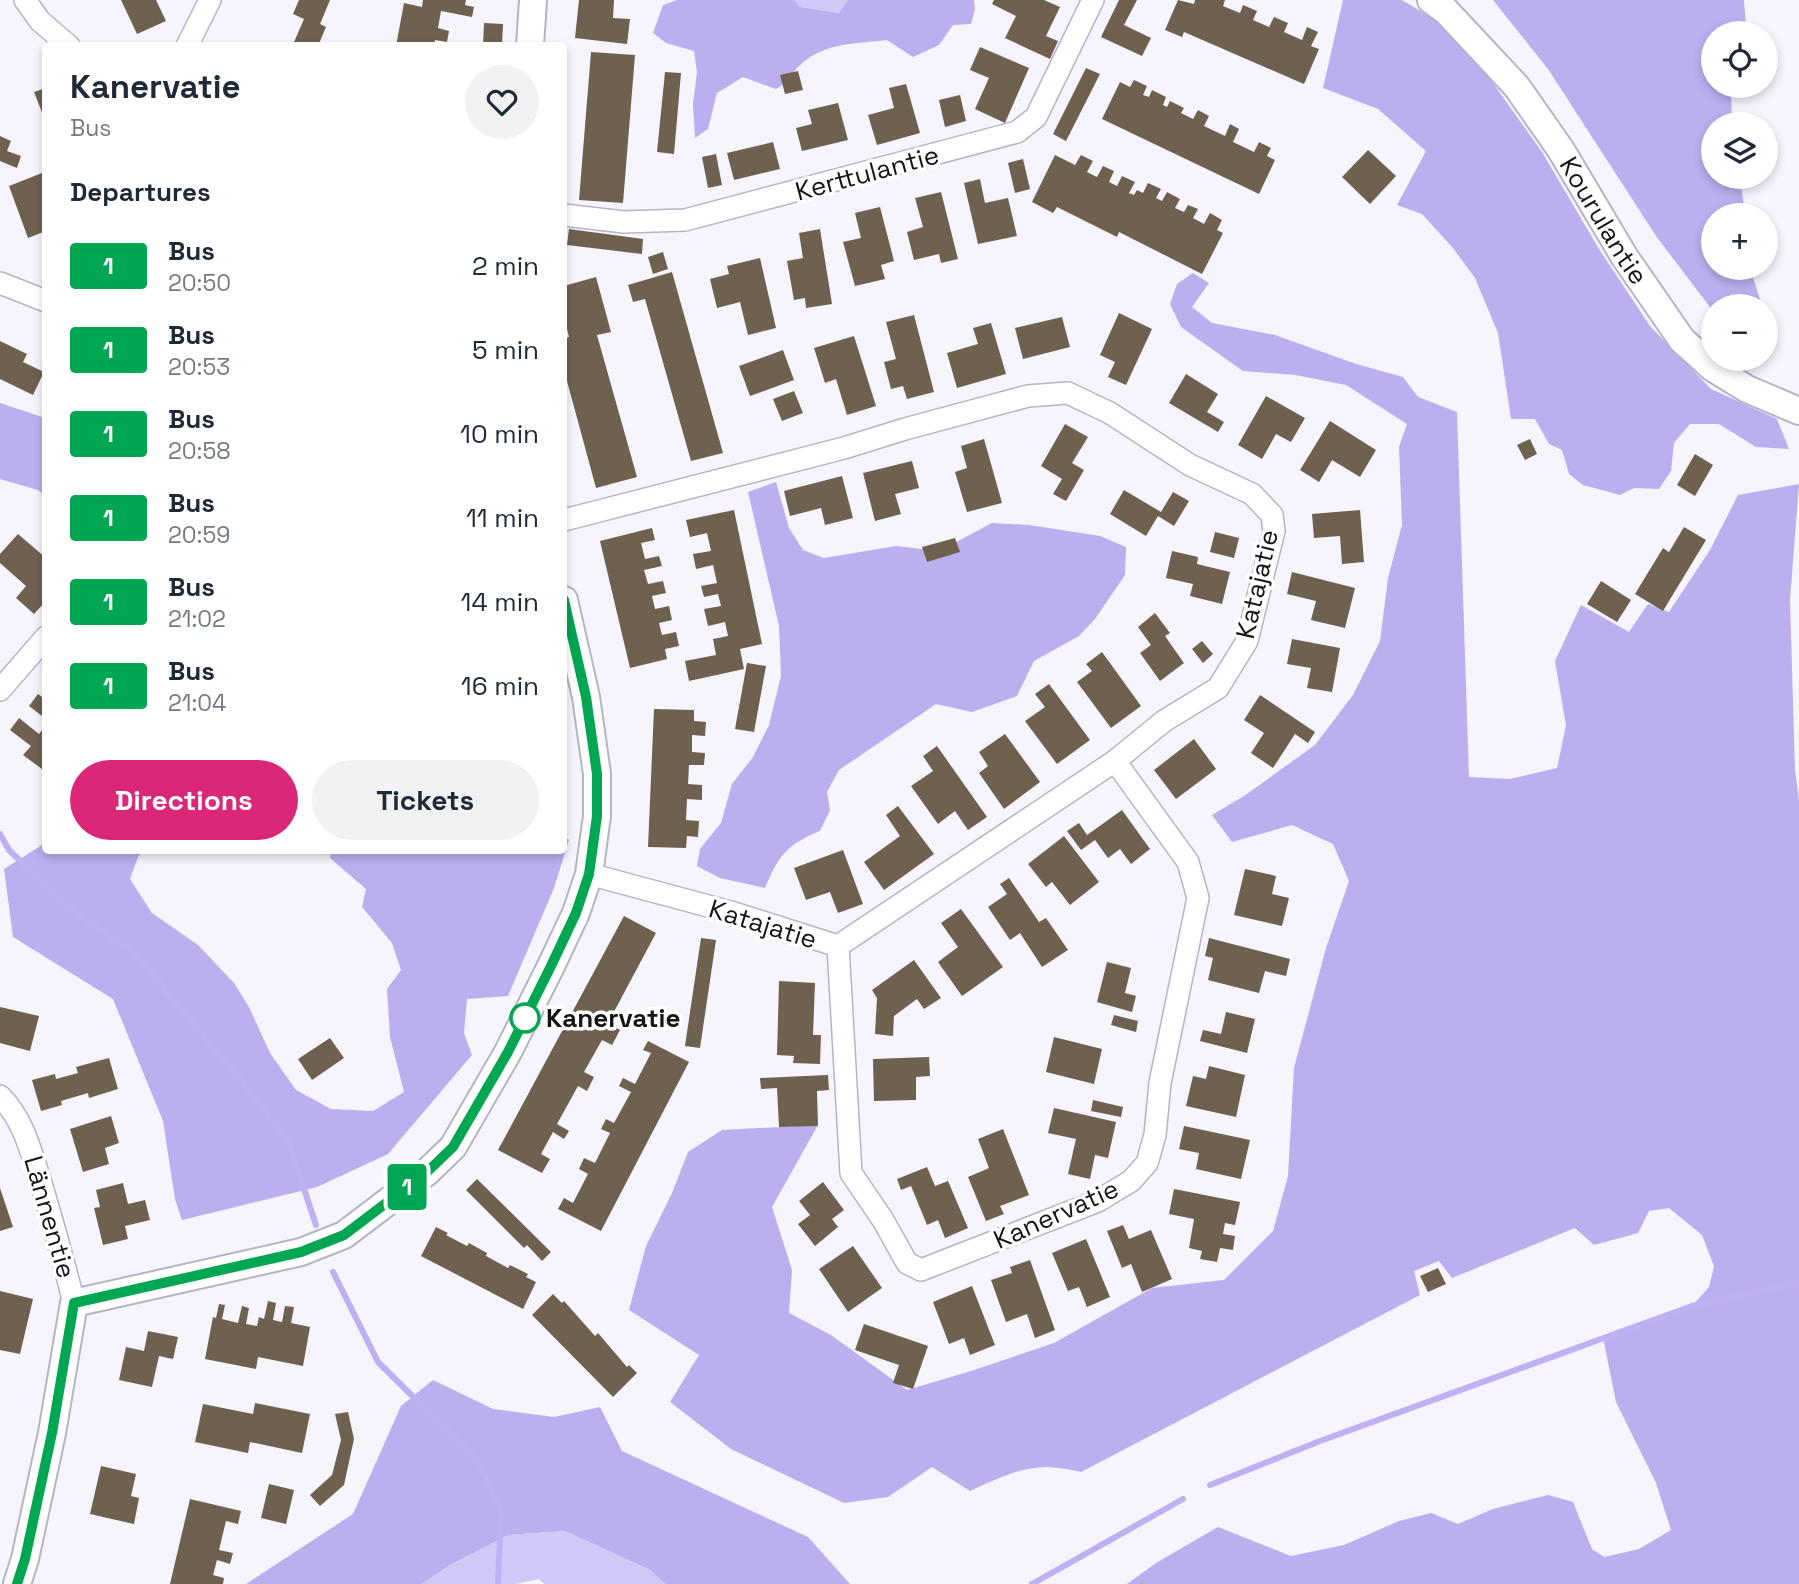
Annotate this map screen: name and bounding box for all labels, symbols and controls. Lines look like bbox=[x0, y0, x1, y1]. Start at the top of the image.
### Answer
map controls bbox=[1701, 21, 1778, 371]
button: locate bbox=[1701, 21, 1778, 98]
button: heart bbox=[465, 65, 539, 139]
text: Kanervatie bbox=[70, 66, 241, 108]
button: layers bbox=[1701, 112, 1778, 189]
text: Bus bbox=[70, 113, 111, 143]
street label: Kerttulantie bbox=[791, 138, 943, 208]
street label: Kourulantie bbox=[1552, 150, 1656, 291]
text: Departures bbox=[70, 175, 211, 209]
button: + bbox=[1701, 203, 1778, 280]
text: Bus bbox=[168, 234, 215, 268]
text: 2 min bbox=[472, 249, 539, 283]
text: 1 bbox=[103, 250, 114, 281]
text: 20:50 bbox=[168, 268, 231, 298]
button: − bbox=[1701, 294, 1778, 371]
text: Bus bbox=[168, 318, 215, 352]
text: 5 min bbox=[472, 333, 539, 367]
text: 1 bbox=[103, 334, 114, 365]
text: 20:53 bbox=[168, 352, 230, 382]
text: Bus bbox=[168, 402, 215, 436]
text: 10 min bbox=[460, 417, 539, 451]
text: 1 bbox=[103, 418, 114, 449]
text: 20:58 bbox=[168, 436, 231, 466]
text: Bus bbox=[168, 486, 215, 520]
text: 11 min bbox=[466, 501, 539, 535]
text: 1 bbox=[103, 502, 114, 533]
text: 20:59 bbox=[168, 520, 230, 550]
street label: Katajatie bbox=[1228, 526, 1286, 642]
text: Bus bbox=[168, 570, 215, 604]
text: 14 min bbox=[461, 585, 539, 619]
text: 1 bbox=[103, 586, 114, 617]
text: 21:02 bbox=[168, 604, 226, 634]
text: Bus bbox=[168, 654, 215, 688]
text: 16 min bbox=[461, 669, 539, 703]
text: 1 bbox=[103, 670, 114, 701]
text: 21:04 bbox=[168, 688, 226, 718]
button: Directions bbox=[70, 760, 298, 840]
button: Tickets bbox=[312, 760, 539, 840]
street label: Katajatie bbox=[705, 892, 821, 956]
place label: Kanervatie bbox=[546, 1001, 680, 1035]
marker: Kanervatie bbox=[510, 1003, 540, 1033]
street label: Lännentie bbox=[16, 1152, 84, 1282]
line badge: 1 bbox=[384, 1164, 430, 1210]
text: 1 bbox=[402, 1171, 412, 1202]
street label: Kanervatie bbox=[988, 1171, 1124, 1257]

